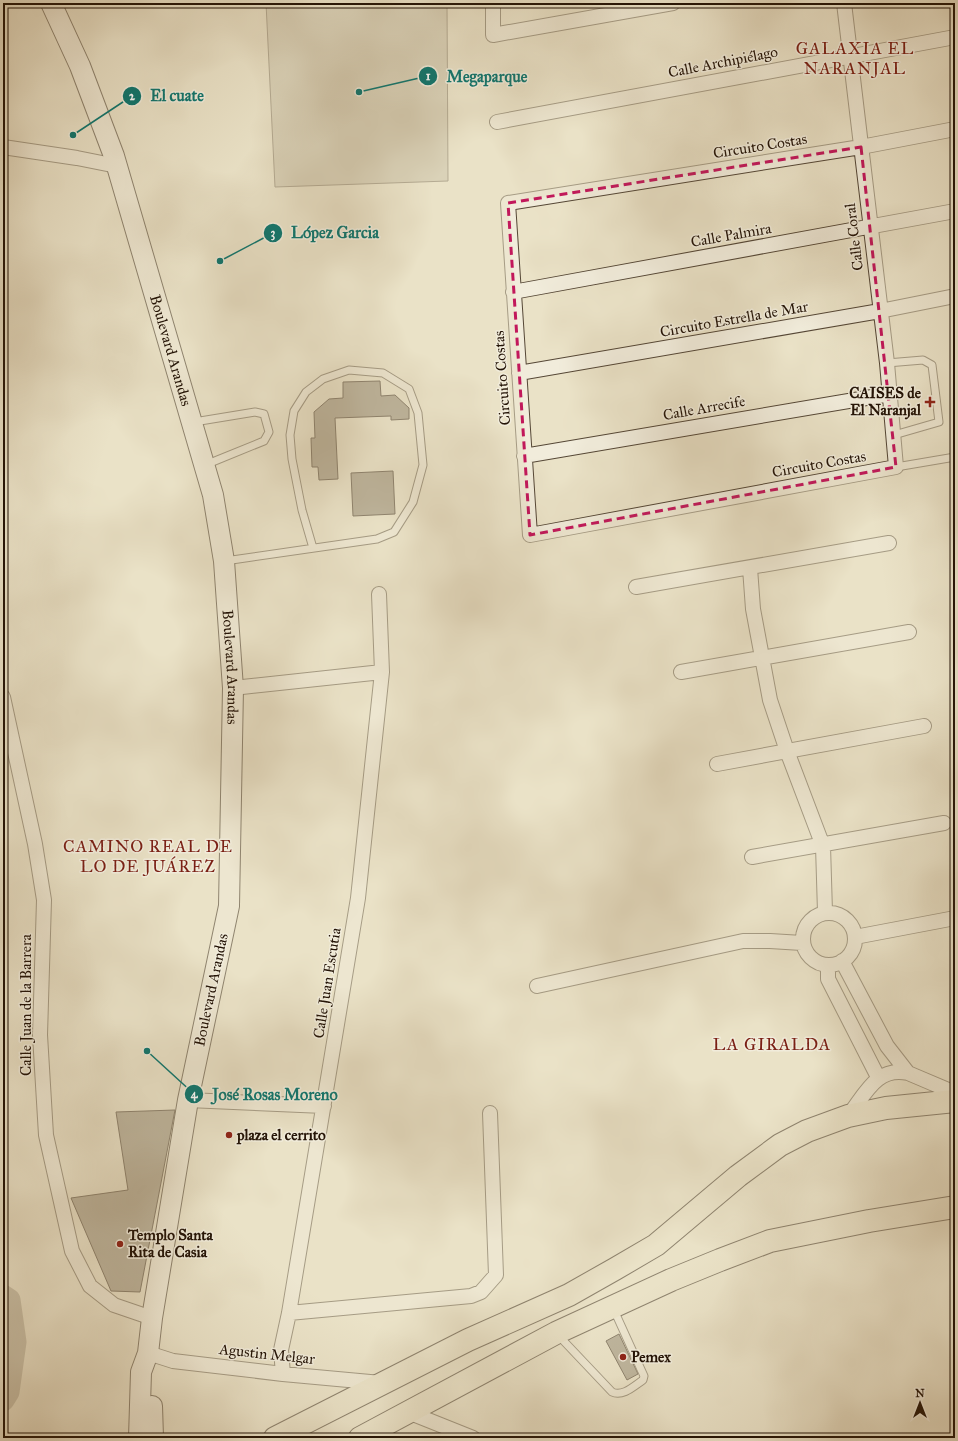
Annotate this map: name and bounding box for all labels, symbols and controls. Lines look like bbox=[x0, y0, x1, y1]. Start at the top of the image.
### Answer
district label: GALAXIA EL NARANJAL bbox=[796, 38, 914, 79]
street label: Calle Archipiélago bbox=[667, 42, 780, 81]
callout: Megaparque bbox=[418, 62, 535, 90]
text: Megaparque bbox=[447, 67, 528, 87]
text: 1 bbox=[426, 69, 431, 83]
callout: El cuate bbox=[122, 82, 212, 110]
text: El cuate bbox=[150, 86, 204, 105]
text: 2 bbox=[129, 89, 136, 103]
street label: Circuito Costas bbox=[712, 130, 808, 162]
street label: Calle Coral bbox=[841, 201, 867, 272]
callout: López Garcia bbox=[263, 219, 387, 247]
street label: Calle Palmira bbox=[689, 219, 773, 251]
text: López Garcia bbox=[291, 223, 380, 243]
text: 3 bbox=[271, 226, 276, 241]
street label: Boulevard Arandas bbox=[146, 292, 196, 408]
street label: Circuito Estrella de Mar bbox=[659, 297, 810, 341]
street label: Circuito Costas bbox=[490, 330, 514, 426]
place label: CAISES de El Naranjal bbox=[849, 384, 922, 420]
street label: Calle Arrecife bbox=[661, 392, 747, 424]
marker: CAISES de El Naranjal bbox=[924, 396, 936, 408]
street label: Circuito Costas bbox=[771, 447, 867, 481]
street label: Boulevard Arandas bbox=[218, 609, 242, 725]
district label: CAMINO REAL DE LO DE JUÁREZ bbox=[63, 836, 233, 877]
street label: Calle Juan Escutia bbox=[309, 926, 346, 1040]
street label: Boulevard Arandas bbox=[190, 932, 232, 1048]
street label: Calle Juan de la Barrera bbox=[17, 933, 36, 1076]
district label: LA GIRALDA bbox=[713, 1034, 831, 1055]
callout: José Rosas Moreno bbox=[184, 1080, 345, 1108]
text: José Rosas Moreno bbox=[210, 1085, 338, 1105]
text: 4 bbox=[191, 1087, 199, 1102]
place label: plaza el cerrito bbox=[236, 1126, 326, 1145]
marker: plaza el cerrito bbox=[224, 1130, 234, 1140]
place label: Templo Santa Rita de Casia bbox=[127, 1226, 214, 1261]
marker: Templo Santa Rita de Casia bbox=[115, 1239, 125, 1249]
street label: Agustin Melgar bbox=[217, 1340, 316, 1368]
place label: Pemex bbox=[631, 1348, 671, 1366]
marker: Pemex bbox=[618, 1352, 628, 1362]
north arrow bbox=[900, 1383, 940, 1423]
text: N bbox=[915, 1387, 925, 1400]

